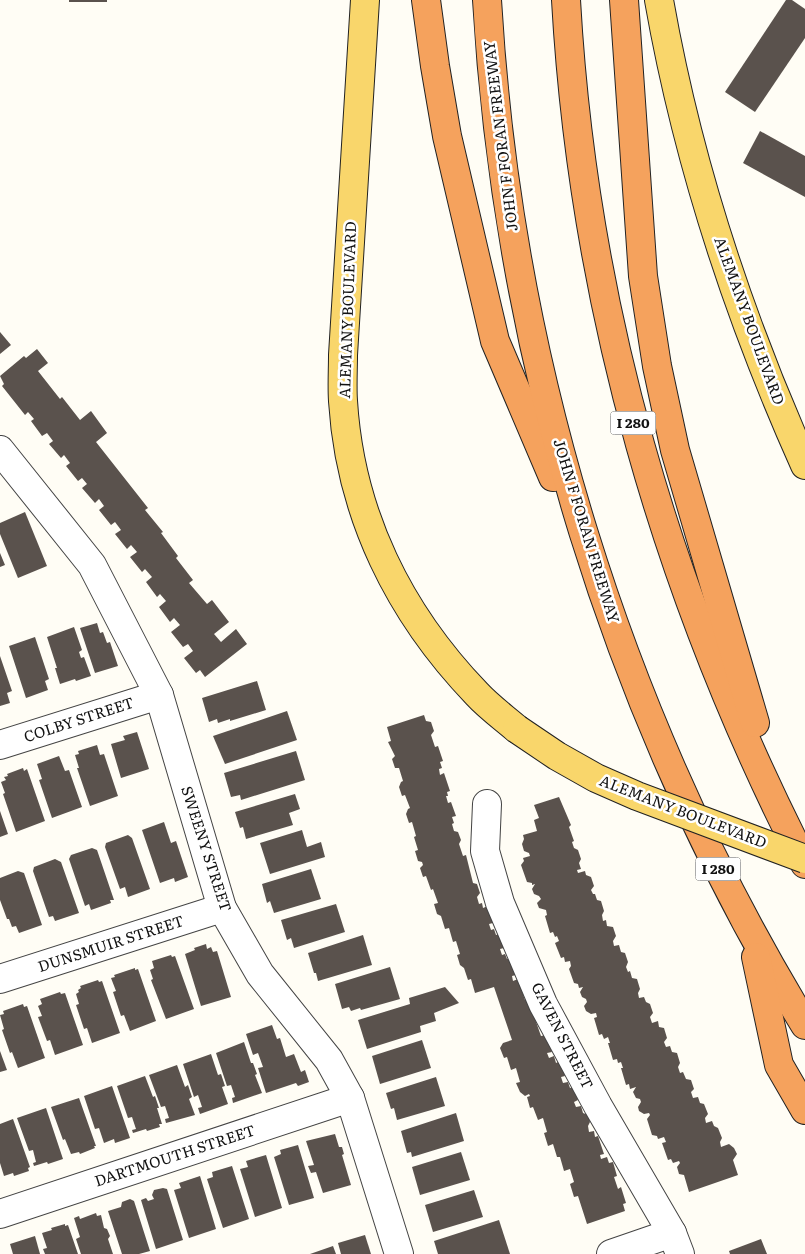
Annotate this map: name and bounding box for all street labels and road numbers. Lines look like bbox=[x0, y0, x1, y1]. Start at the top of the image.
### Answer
street label: JOHN F FORAN FREEWAY bbox=[476, 39, 523, 233]
street label: ALEMANY BOULEVARD bbox=[332, 221, 361, 399]
street label: ALEMANY BOULEVARD bbox=[709, 233, 792, 408]
road number: I 280 bbox=[610, 412, 656, 434]
street label: JOHN F FORAN FREEWAY bbox=[548, 435, 627, 626]
street label: COLBY STREET bbox=[20, 690, 137, 747]
street label: ALEMANY BOULEVARD bbox=[597, 768, 770, 853]
street label: SWEENY STREET bbox=[176, 783, 239, 914]
road number: I 280 bbox=[696, 858, 740, 881]
street label: DUNSMUIR STREET bbox=[35, 908, 187, 977]
street label: GAVEN STREET bbox=[526, 978, 600, 1093]
street label: DARTMOUTH STREET bbox=[91, 1118, 258, 1191]

